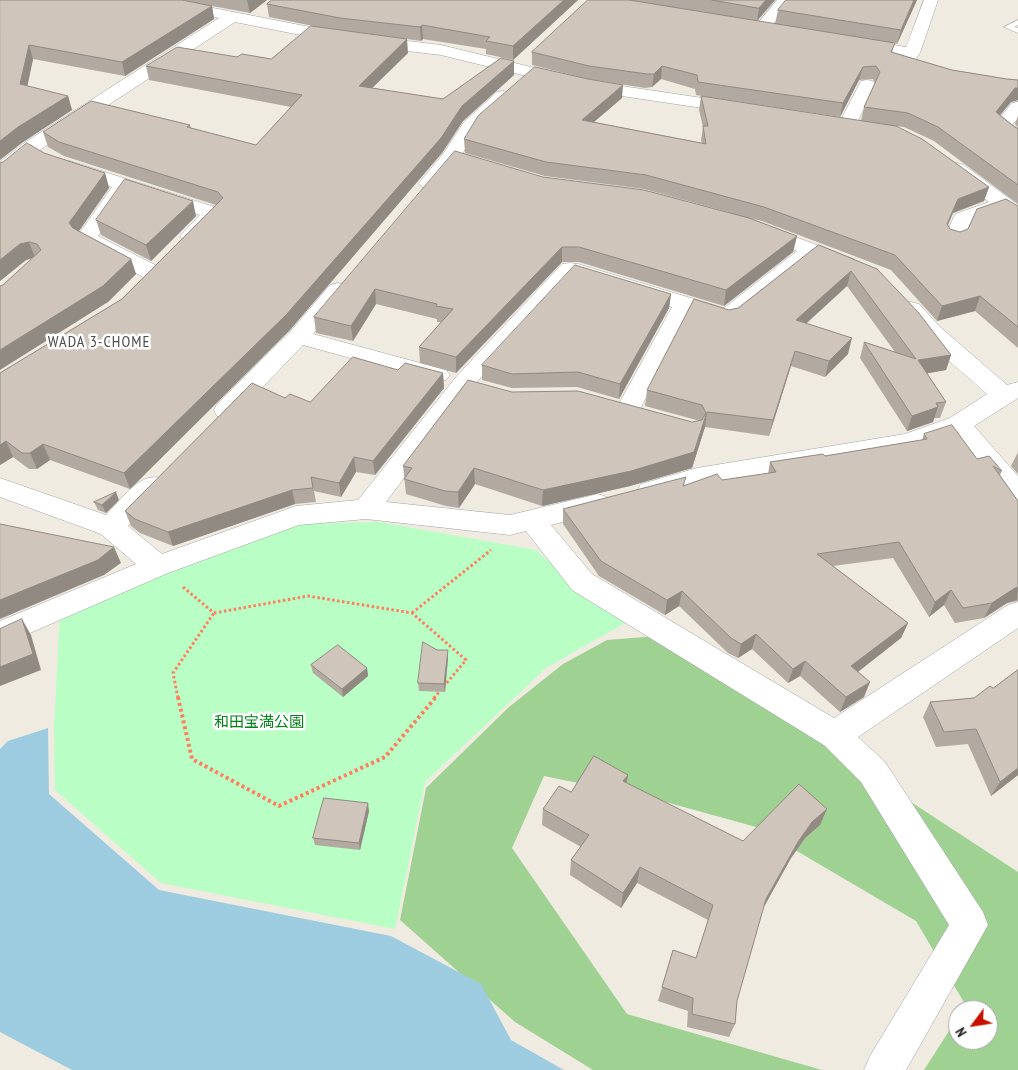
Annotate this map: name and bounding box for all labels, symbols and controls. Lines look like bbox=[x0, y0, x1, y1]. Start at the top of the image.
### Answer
district label: WADA 3-CHOME bbox=[46, 332, 152, 352]
park label: 和田宝満公園 bbox=[214, 714, 304, 732]
north arrow bbox=[948, 1000, 998, 1050]
text: N bbox=[951, 1024, 971, 1040]

